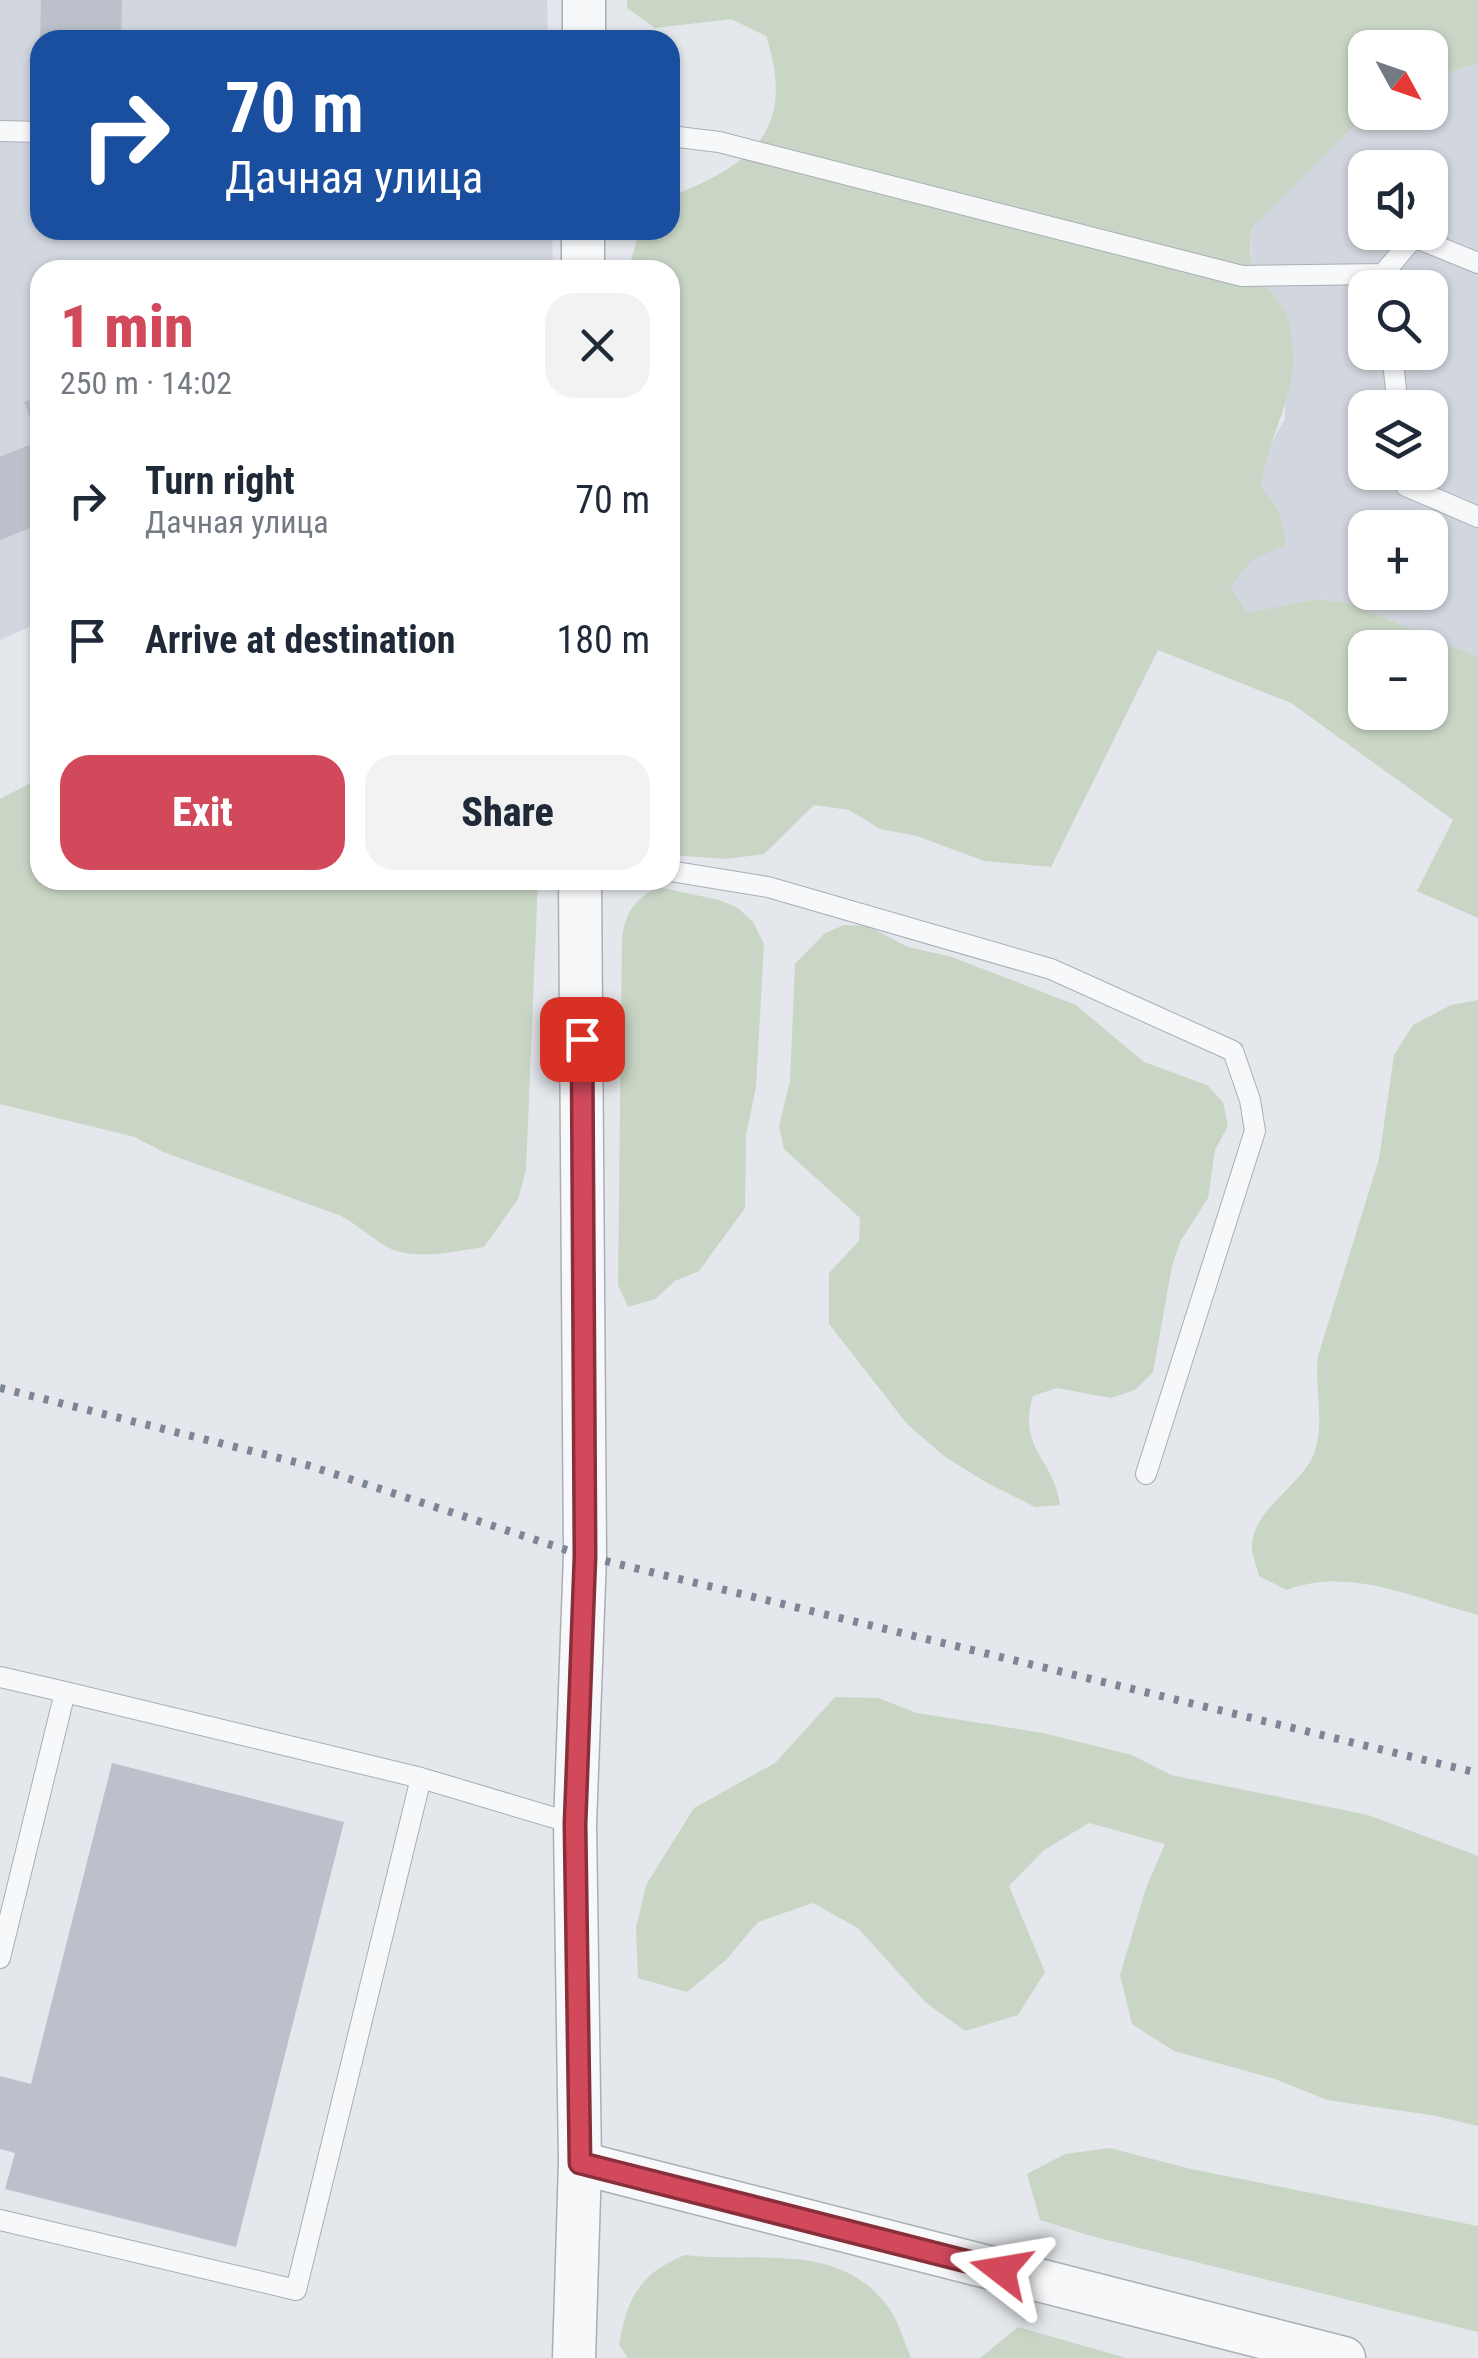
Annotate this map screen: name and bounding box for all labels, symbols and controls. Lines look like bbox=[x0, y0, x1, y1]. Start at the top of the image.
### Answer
north arrow bbox=[1348, 30, 1448, 130]
map controls bbox=[1348, 30, 1448, 730]
text: 70 m bbox=[225, 67, 364, 149]
icon: right bbox=[60, 70, 190, 200]
button: sound bbox=[1348, 150, 1448, 250]
text: Дачная улица bbox=[225, 151, 483, 204]
button: search bbox=[1348, 270, 1448, 370]
text: 1 min bbox=[60, 291, 194, 362]
button: close bbox=[545, 293, 650, 398]
text: 250 m · 14:02 bbox=[60, 364, 232, 402]
button: layers bbox=[1348, 390, 1448, 490]
text: Turn right bbox=[145, 459, 295, 503]
icon: right bbox=[60, 473, 115, 528]
text: 70 m bbox=[575, 478, 650, 522]
text: Дачная улица bbox=[145, 503, 329, 541]
button: + bbox=[1348, 510, 1448, 610]
icon: arrive bbox=[60, 613, 115, 668]
text: Arrive at destination bbox=[145, 618, 455, 662]
text: 180 m bbox=[556, 618, 650, 662]
button: − bbox=[1348, 630, 1448, 730]
button: Exit bbox=[60, 755, 345, 870]
button: Share bbox=[365, 755, 650, 870]
pin bbox=[540, 997, 625, 1082]
icon: arrive bbox=[555, 1012, 610, 1067]
position arrow bbox=[949, 2218, 1053, 2322]

